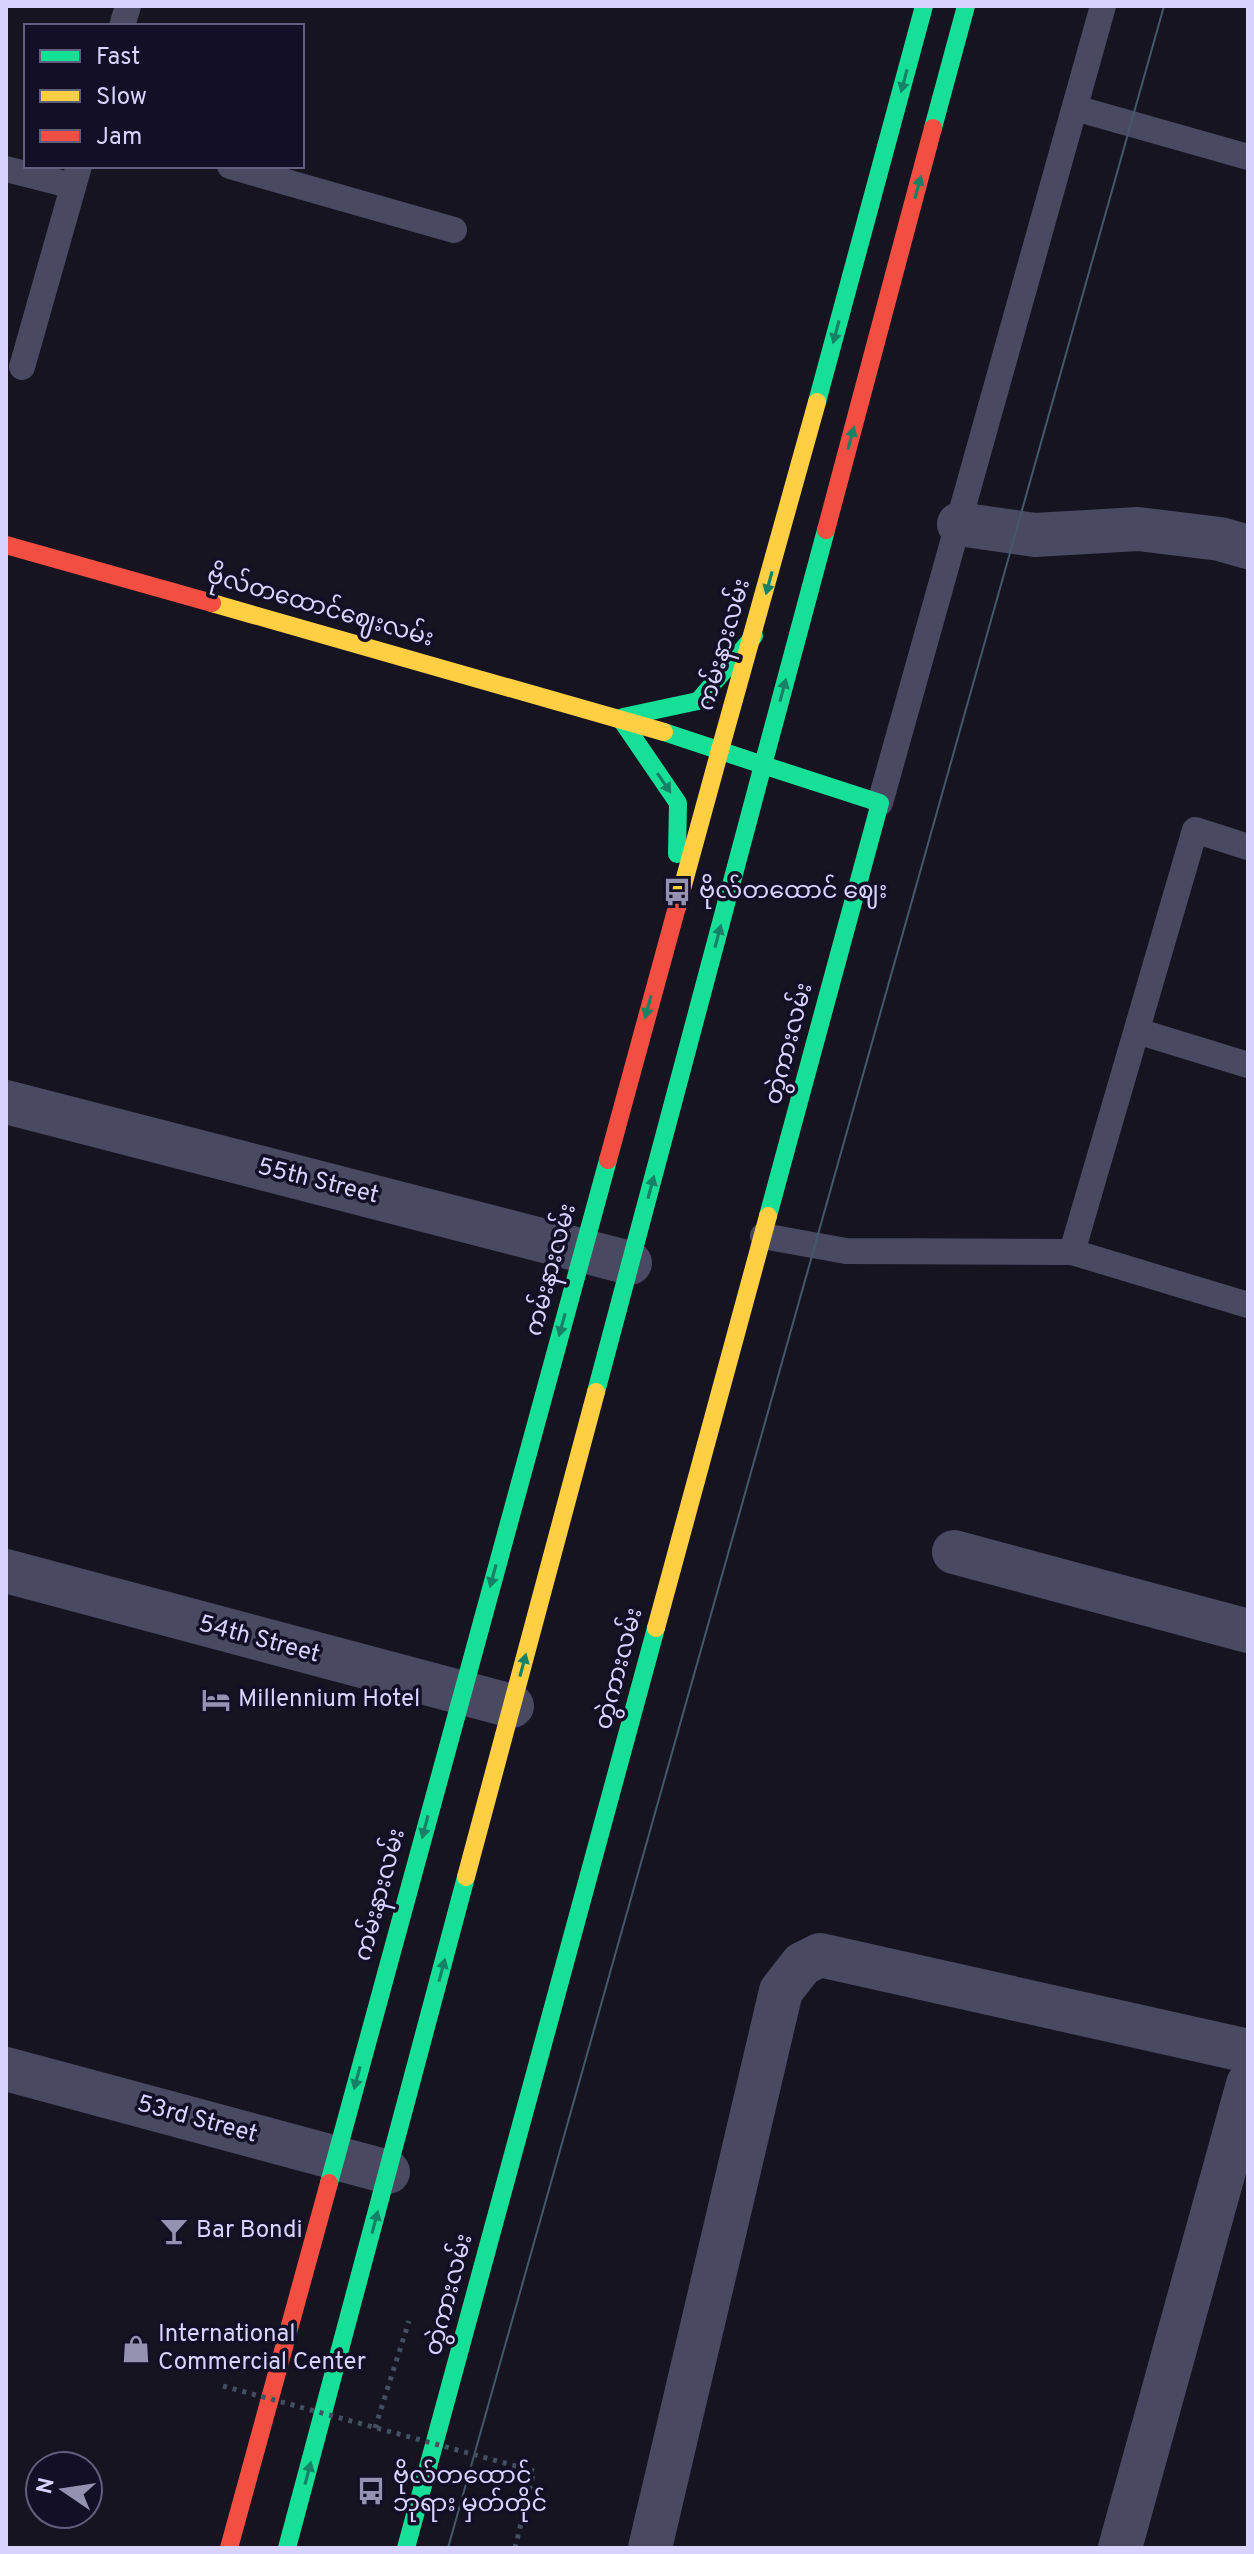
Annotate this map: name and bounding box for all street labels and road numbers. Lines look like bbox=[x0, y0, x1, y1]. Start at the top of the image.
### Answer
street label: ဗိုလ်တထောင်ဈေးလမ်း bbox=[203, 558, 437, 657]
street label: ကမ်းနားလမ်း bbox=[689, 575, 760, 715]
street label: တွဲကားလမ်း bbox=[756, 979, 822, 1108]
street label: 55th Street bbox=[254, 1152, 382, 1212]
street label: ကမ်းနားလမ်း bbox=[517, 1200, 586, 1340]
street label: တွဲကားလမ်း bbox=[586, 1604, 652, 1733]
street label: 54th Street bbox=[195, 1609, 323, 1671]
street label: ကမ်းနားလမ်း bbox=[346, 1825, 415, 1965]
street label: 53rd Street bbox=[134, 2090, 260, 2150]
street label: တွဲကားလမ်း bbox=[416, 2230, 482, 2359]

